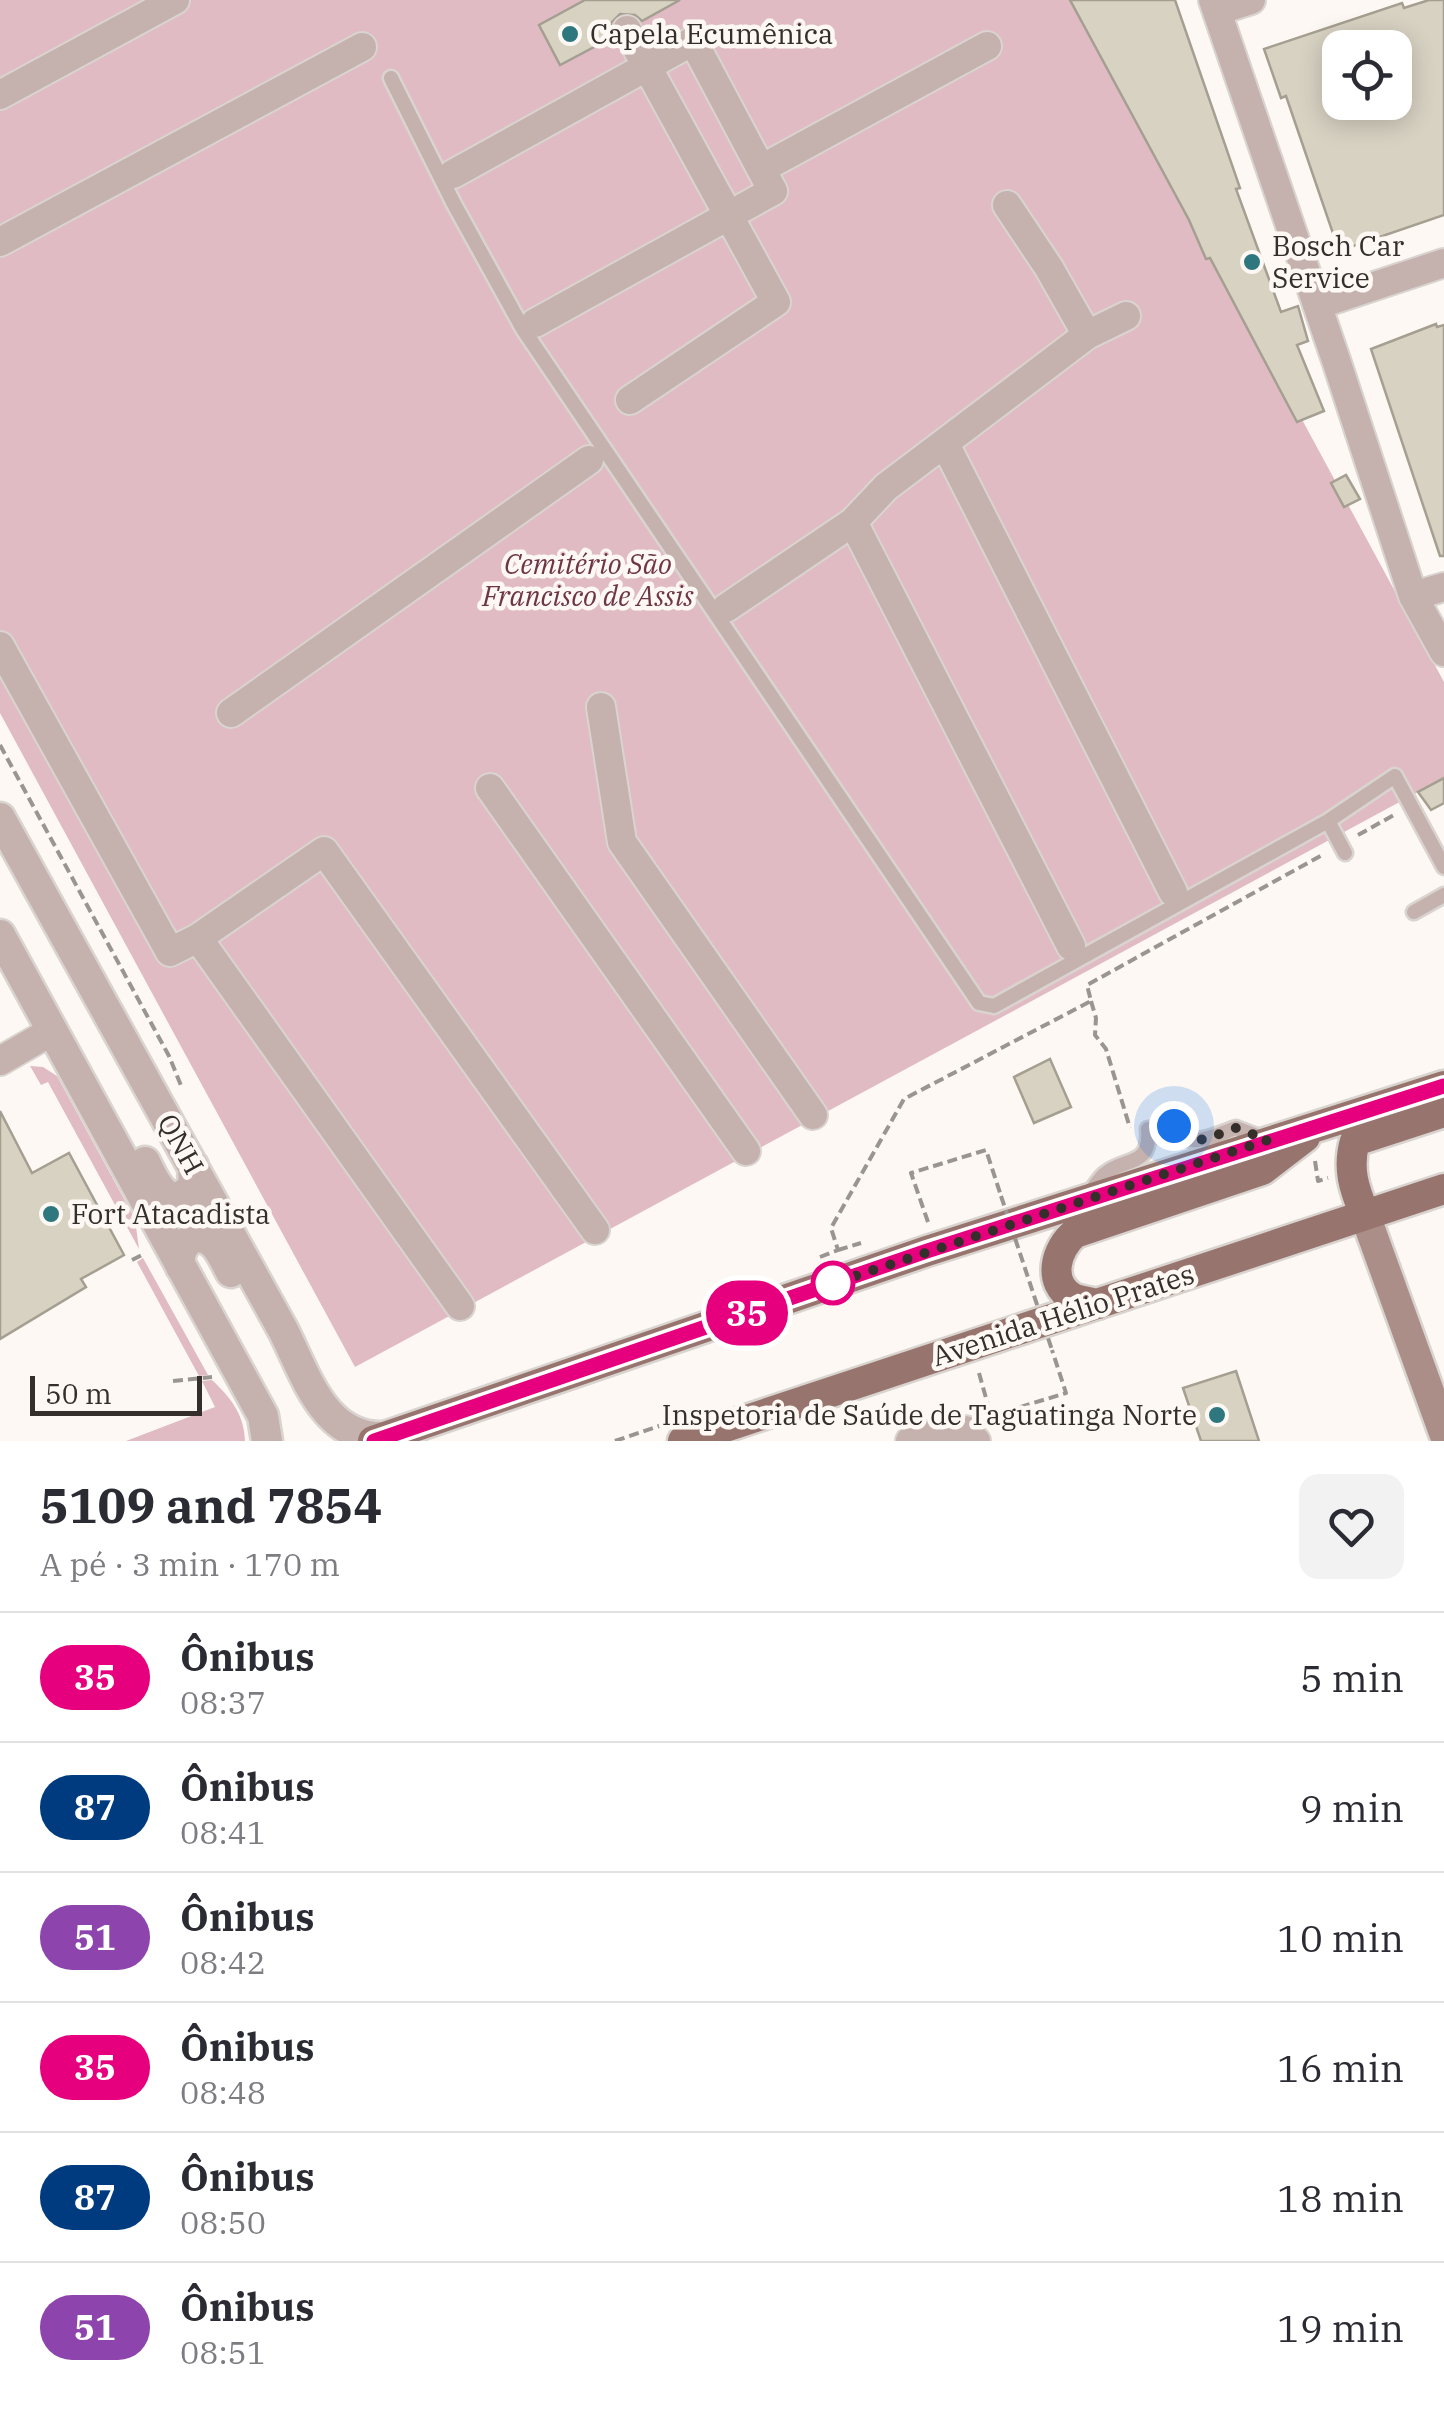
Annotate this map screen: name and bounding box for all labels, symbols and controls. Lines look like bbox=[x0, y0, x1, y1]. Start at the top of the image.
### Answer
place label: Capela Ecumênica bbox=[590, 15, 833, 52]
marker: Capela Ecumênica bbox=[559, 23, 581, 45]
map controls bbox=[1322, 30, 1412, 120]
button: locate bbox=[1322, 30, 1412, 120]
place label: Bosch Car Service bbox=[1272, 227, 1405, 296]
marker: Bosch Car Service bbox=[1241, 251, 1263, 273]
park label: Cemitério São Francisco de Assis bbox=[481, 545, 694, 614]
your location bbox=[1149, 1101, 1199, 1151]
street label: QNH bbox=[150, 1107, 213, 1181]
place label: Fort Atacadista bbox=[71, 1195, 270, 1232]
marker: Fort Atacadista bbox=[40, 1203, 62, 1225]
street label: Avenida Hélio Prates bbox=[927, 1255, 1199, 1374]
unlabelled marker bbox=[812, 1262, 854, 1304]
line badge: 35 bbox=[702, 1280, 792, 1346]
text: 35 bbox=[726, 1290, 768, 1336]
scale bar bbox=[30, 1371, 202, 1416]
text: 50 m bbox=[45, 1375, 112, 1412]
place label: Inspetoria de Saúde de Taguatinga Norte bbox=[662, 1396, 1197, 1433]
marker: Inspetoria de Saúde de Taguatinga Norte bbox=[1206, 1404, 1228, 1426]
text: 5109 and 7854 bbox=[40, 1474, 382, 1536]
button: heart bbox=[1299, 1474, 1404, 1579]
text: A pé · 3 min · 170 m bbox=[40, 1543, 340, 1585]
text: Ônibus bbox=[180, 1632, 314, 1681]
text: 5 min bbox=[1300, 1653, 1404, 1702]
text: 35 bbox=[74, 1654, 116, 1700]
text: 08:37 bbox=[180, 1681, 266, 1723]
text: Ônibus bbox=[180, 1762, 314, 1811]
text: 9 min bbox=[1300, 1783, 1404, 1832]
text: 87 bbox=[74, 1784, 116, 1830]
text: 08:41 bbox=[180, 1811, 266, 1853]
text: Ônibus bbox=[180, 1892, 314, 1941]
text: 10 min bbox=[1277, 1913, 1404, 1962]
text: 51 bbox=[74, 1914, 116, 1960]
text: 08:42 bbox=[180, 1941, 266, 1983]
text: Ônibus bbox=[180, 2022, 314, 2071]
text: 16 min bbox=[1277, 2043, 1404, 2092]
text: 35 bbox=[74, 2044, 116, 2090]
text: 08:48 bbox=[180, 2071, 266, 2113]
text: Ônibus bbox=[180, 2152, 314, 2201]
text: 18 min bbox=[1277, 2173, 1404, 2222]
text: 87 bbox=[74, 2174, 116, 2220]
text: 08:50 bbox=[180, 2201, 266, 2243]
text: Ônibus bbox=[180, 2282, 314, 2331]
text: 19 min bbox=[1277, 2303, 1404, 2352]
text: 51 bbox=[74, 2304, 116, 2350]
text: 08:51 bbox=[180, 2331, 266, 2373]

